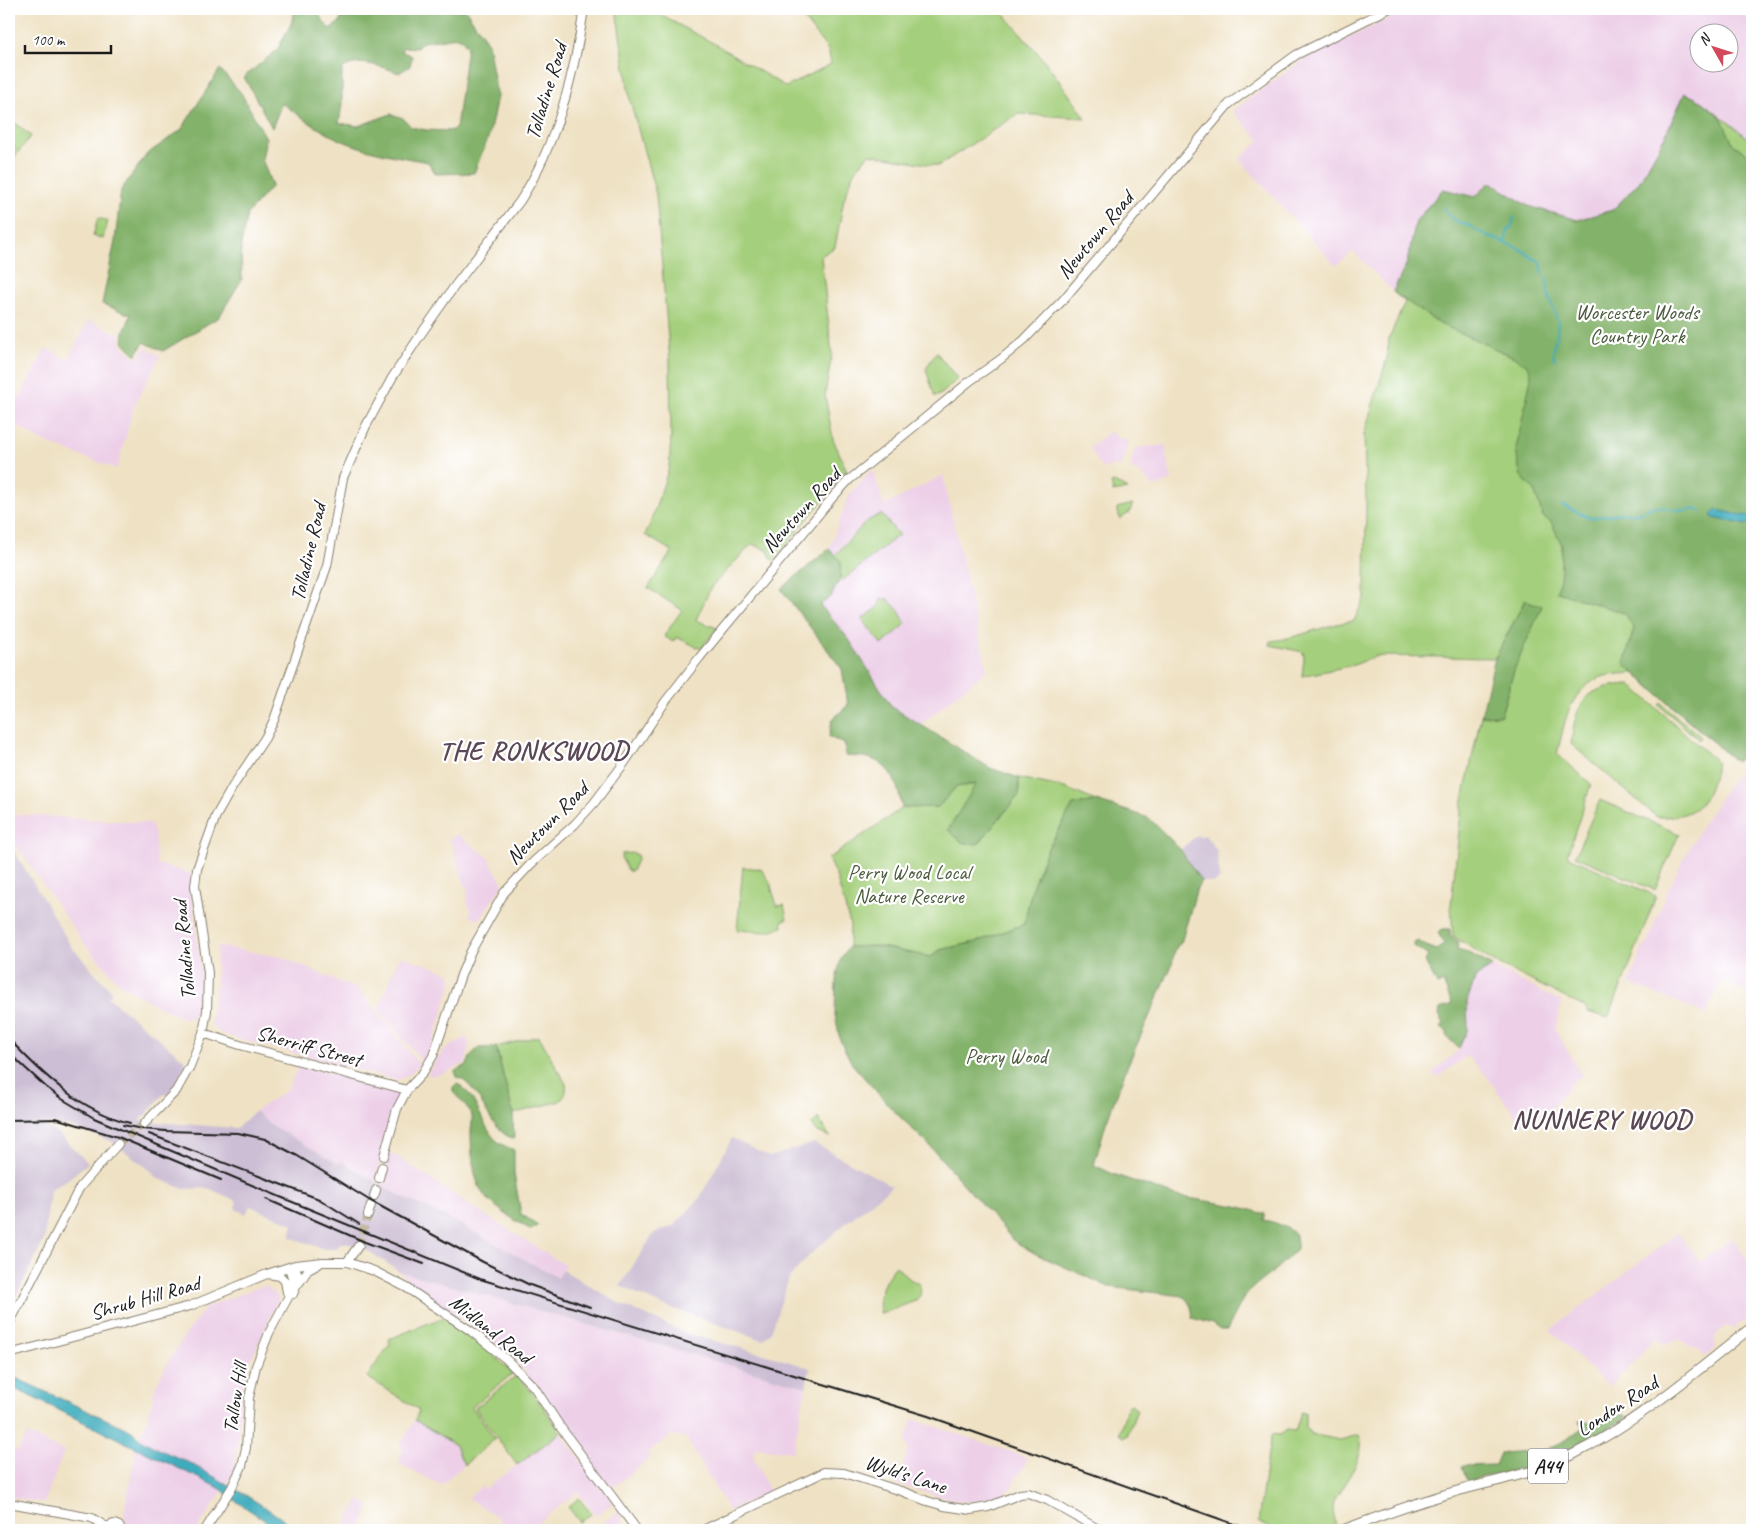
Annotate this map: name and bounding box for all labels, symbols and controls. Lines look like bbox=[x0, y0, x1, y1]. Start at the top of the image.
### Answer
scale bar bbox=[25, 22, 111, 54]
north arrow bbox=[1688, 22, 1738, 72]
text: N bbox=[1695, 30, 1715, 49]
text: 100 m bbox=[32, 31, 66, 50]
street label: Tolladine Road bbox=[519, 36, 574, 142]
street label: Newtown Road bbox=[1051, 183, 1141, 284]
park label: Worcester Woods Country Park bbox=[1575, 299, 1700, 349]
street label: Newtown Road bbox=[756, 459, 849, 558]
street label: Tolladine Road bbox=[284, 497, 333, 603]
district label: THE RONKSWOOD bbox=[439, 734, 630, 767]
street label: Newtown Road bbox=[500, 774, 596, 870]
park label: Perry Wood Local Nature Reserve bbox=[848, 859, 974, 909]
street label: Tolladine Road bbox=[166, 896, 201, 1001]
street label: Sherriff Street bbox=[254, 1020, 367, 1073]
park label: Perry Wood bbox=[965, 1043, 1051, 1069]
district label: NUNNERY WOOD bbox=[1512, 1103, 1693, 1136]
street label: Shrub Hill Road bbox=[87, 1269, 206, 1326]
street label: Midland Road bbox=[444, 1289, 541, 1372]
street label: Tallow Hill bbox=[217, 1358, 254, 1435]
street label: London Road bbox=[1571, 1368, 1666, 1442]
road number: A44 bbox=[1528, 1448, 1568, 1484]
street label: Wyld's Lane bbox=[862, 1449, 951, 1500]

